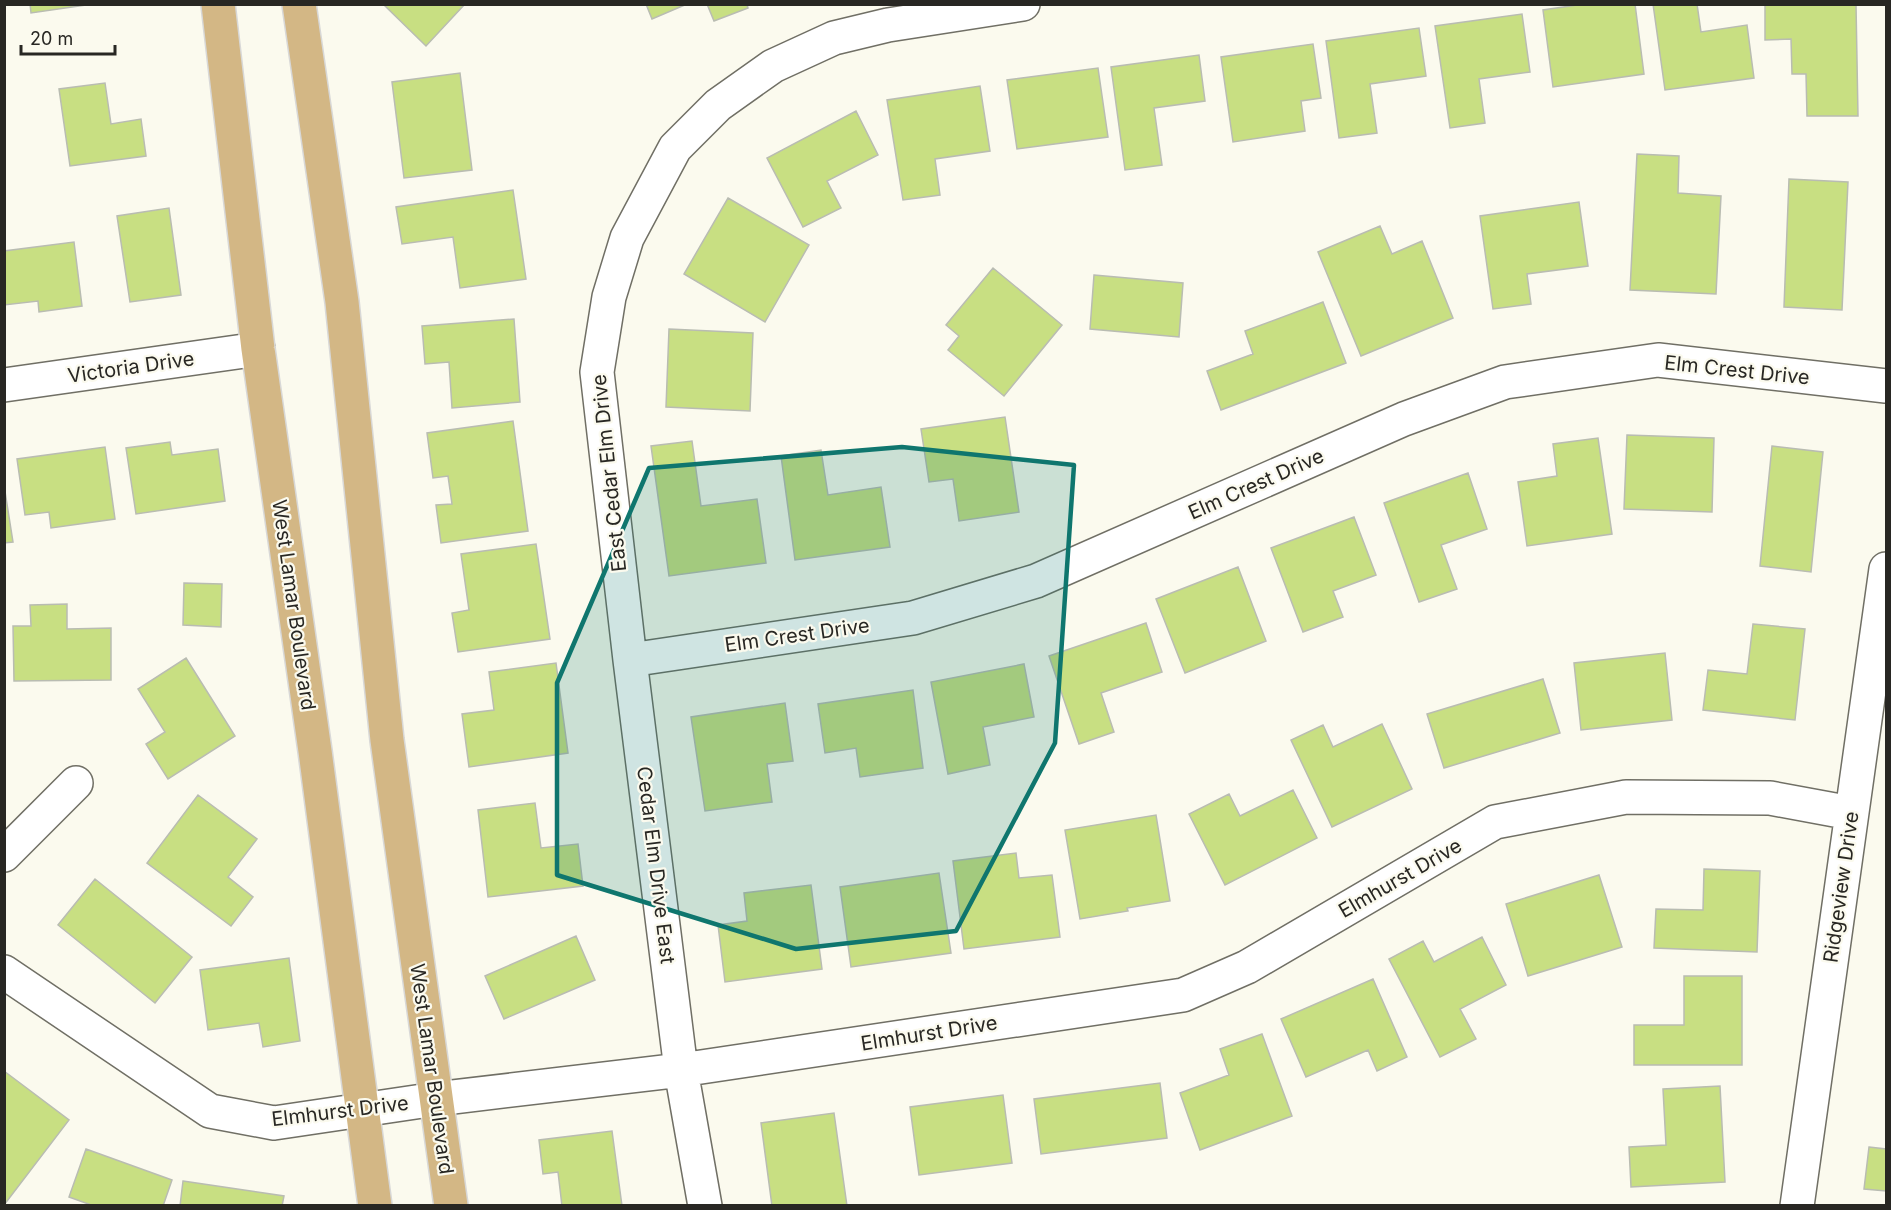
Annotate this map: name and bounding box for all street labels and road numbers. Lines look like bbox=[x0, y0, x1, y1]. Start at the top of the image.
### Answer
street label: Victoria Drive bbox=[66, 346, 196, 388]
street label: Elm Crest Drive bbox=[1663, 350, 1811, 390]
street label: East Cedar Elm Drive bbox=[587, 373, 631, 573]
street label: Elm Crest Drive bbox=[1185, 443, 1327, 525]
street label: West Lamar Boulevard bbox=[267, 498, 321, 712]
street label: Elm Crest Drive bbox=[723, 613, 871, 657]
street label: Cedar Elm Drive East bbox=[632, 765, 680, 965]
street label: Ridgeview Drive bbox=[1819, 810, 1863, 964]
street label: Elmhurst Drive bbox=[1334, 833, 1466, 923]
street label: West Lamar Boulevard bbox=[405, 962, 459, 1176]
street label: Elmhurst Drive bbox=[859, 1010, 999, 1056]
street label: Elmhurst Drive bbox=[270, 1091, 410, 1131]

